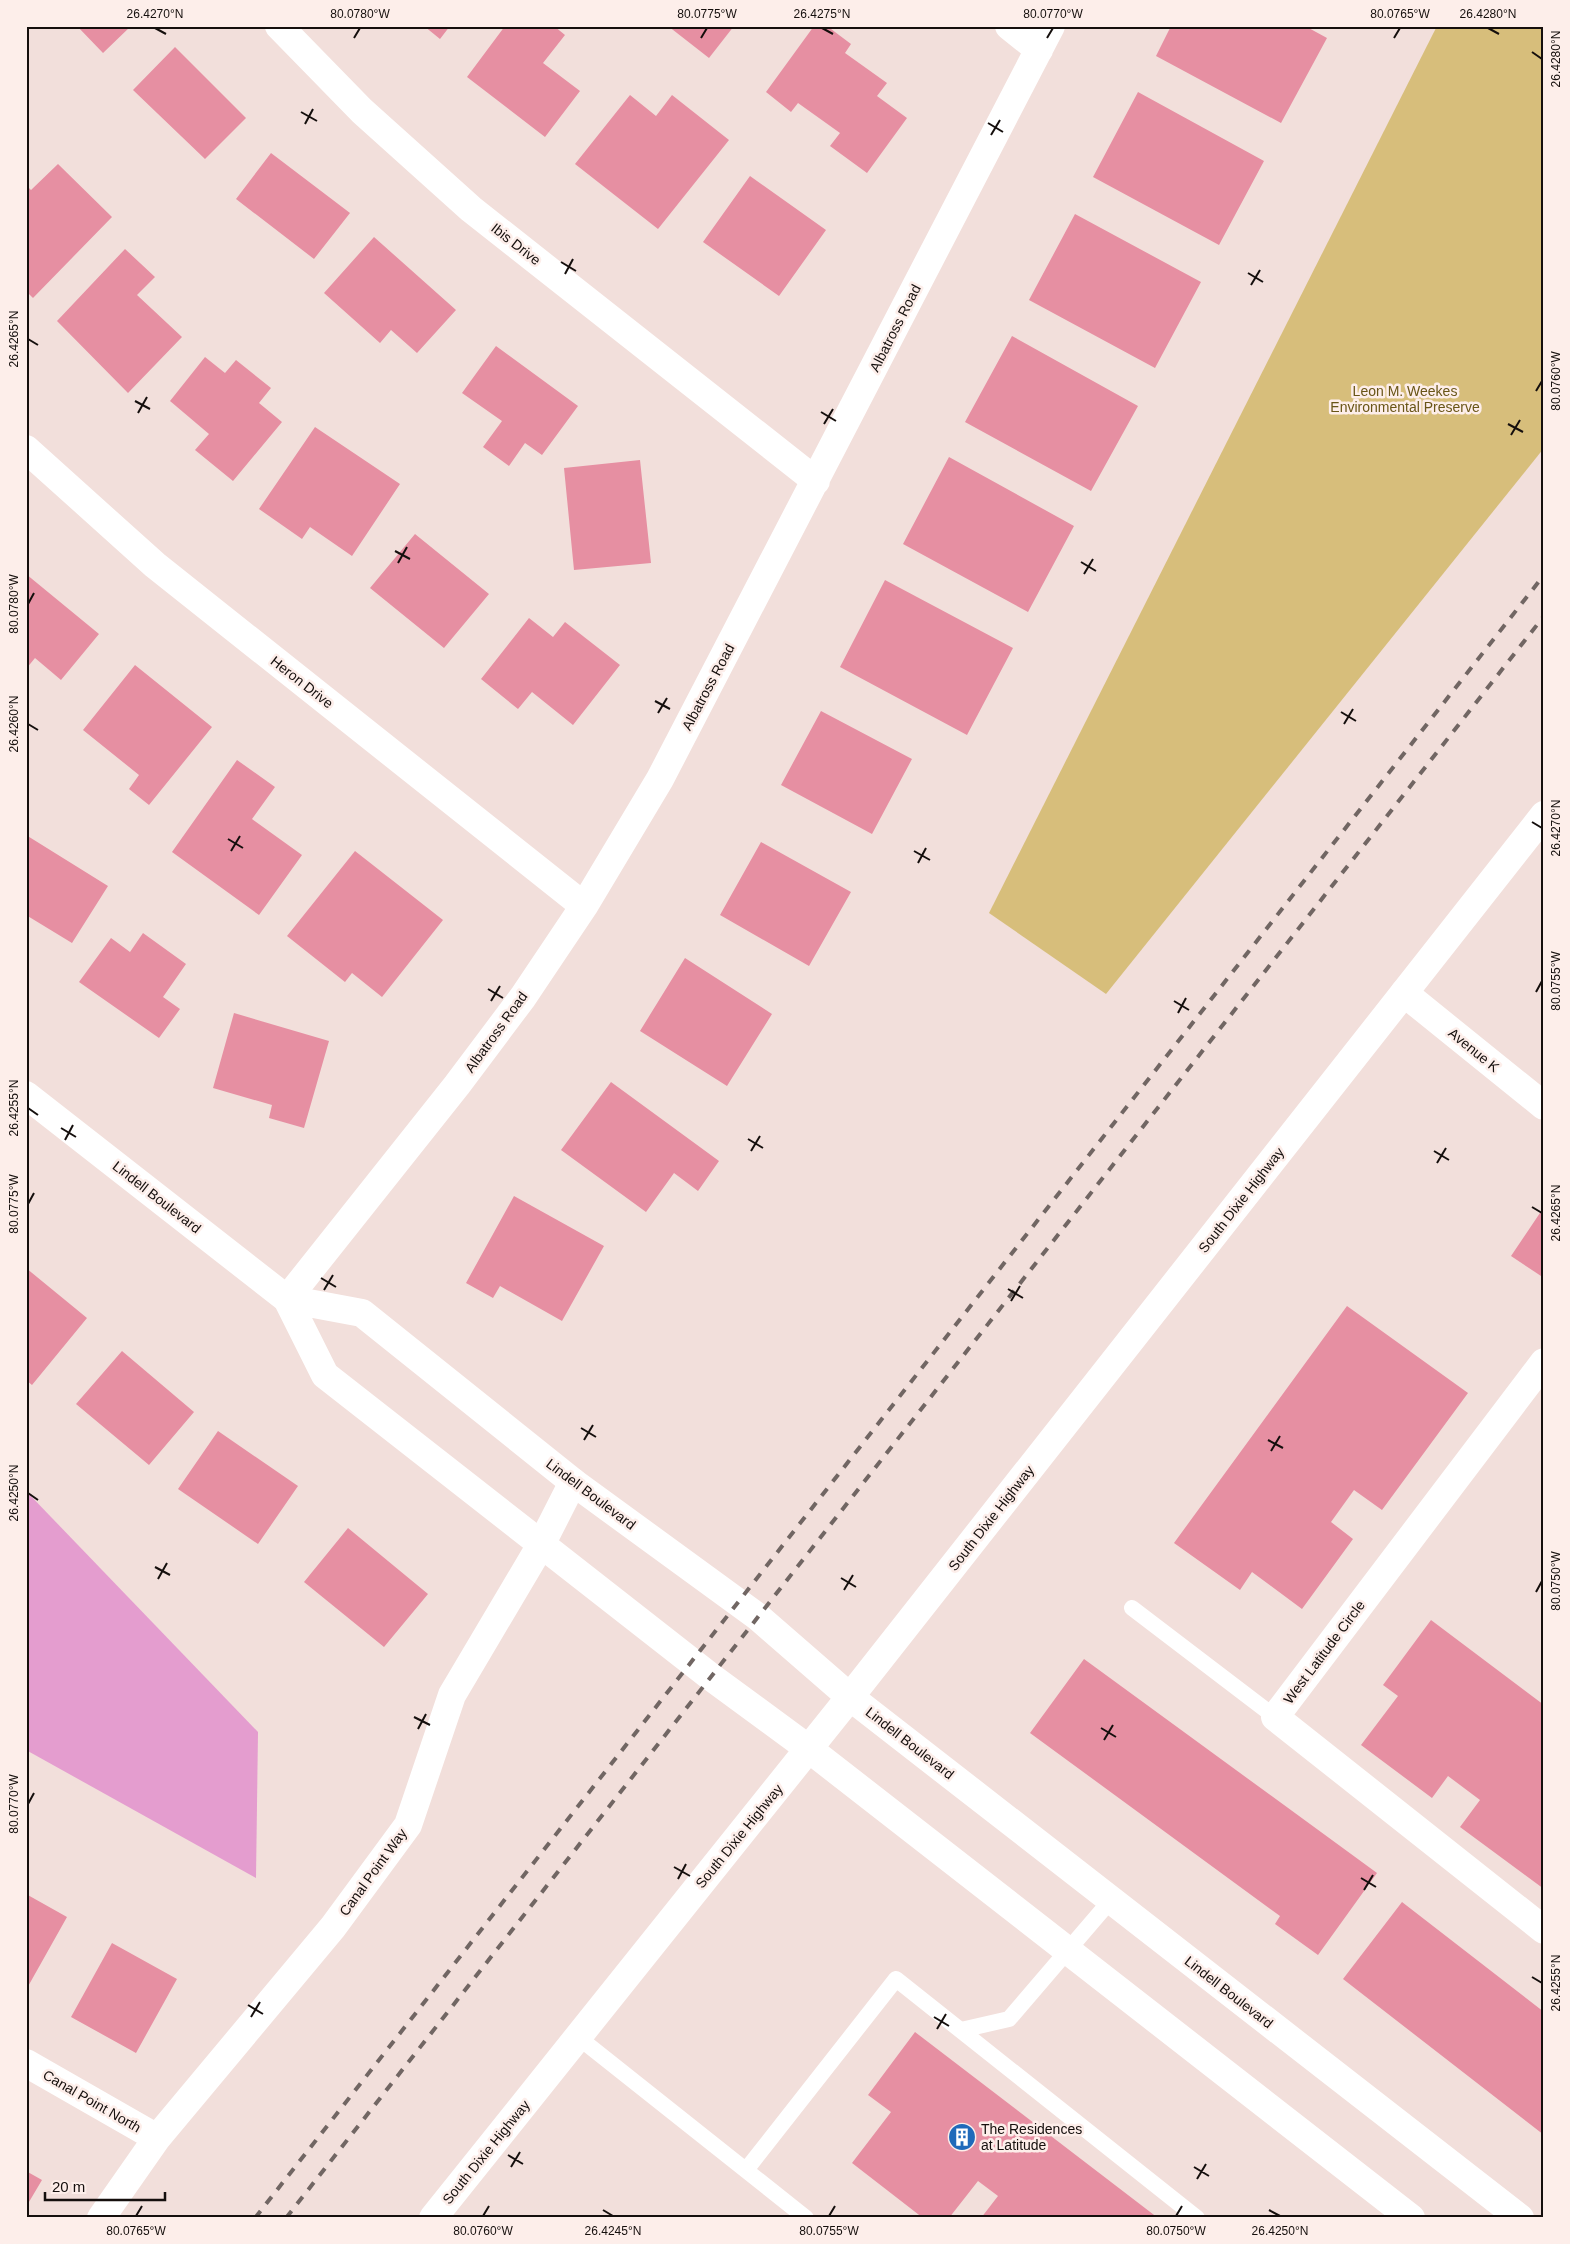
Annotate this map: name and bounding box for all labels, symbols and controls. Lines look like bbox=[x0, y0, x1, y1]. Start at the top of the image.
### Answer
text: 26.4270°N bbox=[127, 7, 183, 21]
text: 80.0780°W bbox=[330, 7, 390, 21]
text: 80.0775°W bbox=[677, 7, 737, 21]
text: 26.4275°N bbox=[794, 7, 850, 21]
text: 80.0770°W bbox=[1023, 7, 1083, 21]
text: 80.0765°W bbox=[1370, 7, 1430, 21]
text: 26.4280°N bbox=[1460, 7, 1516, 21]
text: 26.4280°N bbox=[1549, 31, 1563, 87]
street label: Ibis Drive bbox=[488, 220, 544, 268]
street label: Albatross Road bbox=[866, 282, 924, 374]
text: 26.4265°N bbox=[7, 311, 21, 367]
text: 80.0760°W bbox=[1549, 351, 1563, 411]
park label: Leon M. Weekes Environmental Preserve bbox=[1330, 383, 1480, 415]
text: 80.0780°W bbox=[7, 574, 21, 634]
street label: Albatross Road bbox=[678, 641, 738, 733]
street label: Heron Drive bbox=[268, 653, 337, 711]
text: 26.4260°N bbox=[7, 696, 21, 752]
text: 26.4270°N bbox=[1549, 800, 1563, 856]
text: 80.0755°W bbox=[1549, 951, 1563, 1011]
street label: Albatross Road bbox=[461, 989, 531, 1075]
street label: Avenue K bbox=[1445, 1025, 1503, 1076]
text: 26.4255°N bbox=[7, 1080, 21, 1136]
street label: South Dixie Highway bbox=[1195, 1144, 1287, 1256]
street label: Lindell Boulevard bbox=[110, 1158, 204, 1236]
text: 80.0775°W bbox=[7, 1174, 21, 1234]
text: 26.4265°N bbox=[1549, 1185, 1563, 1241]
street label: Lindell Boulevard bbox=[543, 1455, 639, 1533]
street label: South Dixie Highway bbox=[945, 1462, 1037, 1574]
text: 26.4250°N bbox=[7, 1465, 21, 1521]
text: 80.0750°W bbox=[1549, 1551, 1563, 1611]
street label: West Latitude Circle bbox=[1280, 1597, 1368, 1707]
street label: Lindell Boulevard bbox=[863, 1704, 957, 1782]
text: 80.0770°W bbox=[7, 1774, 21, 1834]
street label: South Dixie Highway bbox=[692, 1781, 786, 1891]
street label: Canal Point Way bbox=[336, 1825, 410, 1919]
street label: Lindell Boulevard bbox=[1182, 1953, 1276, 2031]
text: 26.4255°N bbox=[1549, 1955, 1563, 2011]
street label: Canal Point North bbox=[40, 2066, 144, 2136]
street label: South Dixie Highway bbox=[439, 2097, 533, 2207]
place label: The Residences at Latitude bbox=[981, 2121, 1082, 2153]
building icon: The Residences at Latitude bbox=[947, 2122, 977, 2152]
scale bar bbox=[45, 2169, 165, 2201]
text: 20 m bbox=[52, 2178, 85, 2195]
text: 80.0765°W bbox=[106, 2224, 166, 2238]
text: 80.0760°W bbox=[453, 2224, 513, 2238]
text: 26.4245°N bbox=[585, 2224, 641, 2238]
text: 80.0755°W bbox=[799, 2224, 859, 2238]
text: 80.0750°W bbox=[1146, 2224, 1206, 2238]
text: 26.4250°N bbox=[1252, 2224, 1308, 2238]

